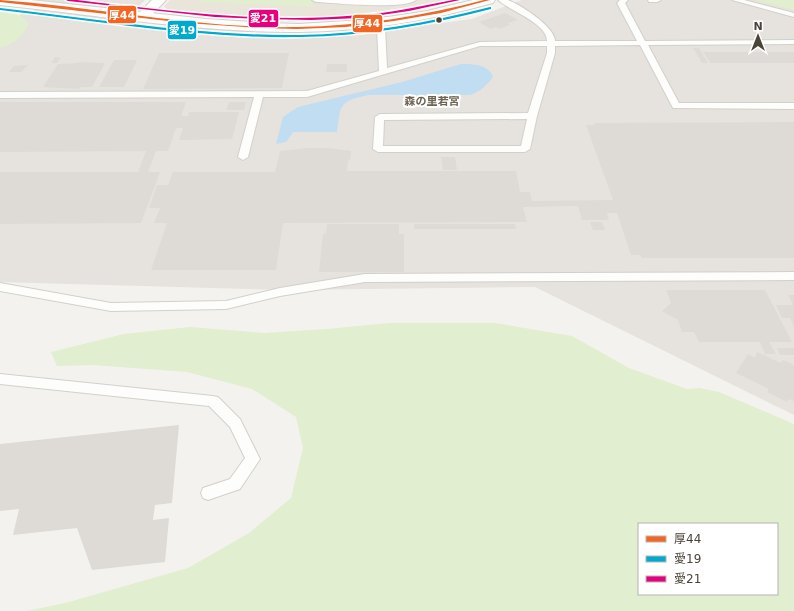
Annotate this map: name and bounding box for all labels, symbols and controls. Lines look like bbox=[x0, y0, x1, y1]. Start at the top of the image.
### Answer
line badge: 厚44 bbox=[107, 5, 137, 24]
text: 厚44 bbox=[109, 9, 135, 22]
line badge: 愛21 bbox=[248, 9, 279, 28]
text: 愛21 bbox=[250, 12, 276, 25]
line badge: 厚44 bbox=[352, 14, 383, 33]
unlabelled marker bbox=[434, 15, 444, 25]
north arrow bbox=[738, 16, 778, 56]
text: 厚44 bbox=[354, 17, 380, 30]
line badge: 愛19 bbox=[167, 20, 197, 40]
text: N bbox=[753, 20, 763, 33]
text: 愛19 bbox=[169, 24, 195, 37]
district label: 森の里若宮 bbox=[405, 95, 460, 108]
legend bbox=[638, 523, 778, 595]
text: 厚44 bbox=[674, 532, 701, 546]
text: 愛19 bbox=[674, 552, 701, 566]
text: 愛21 bbox=[674, 572, 701, 586]

